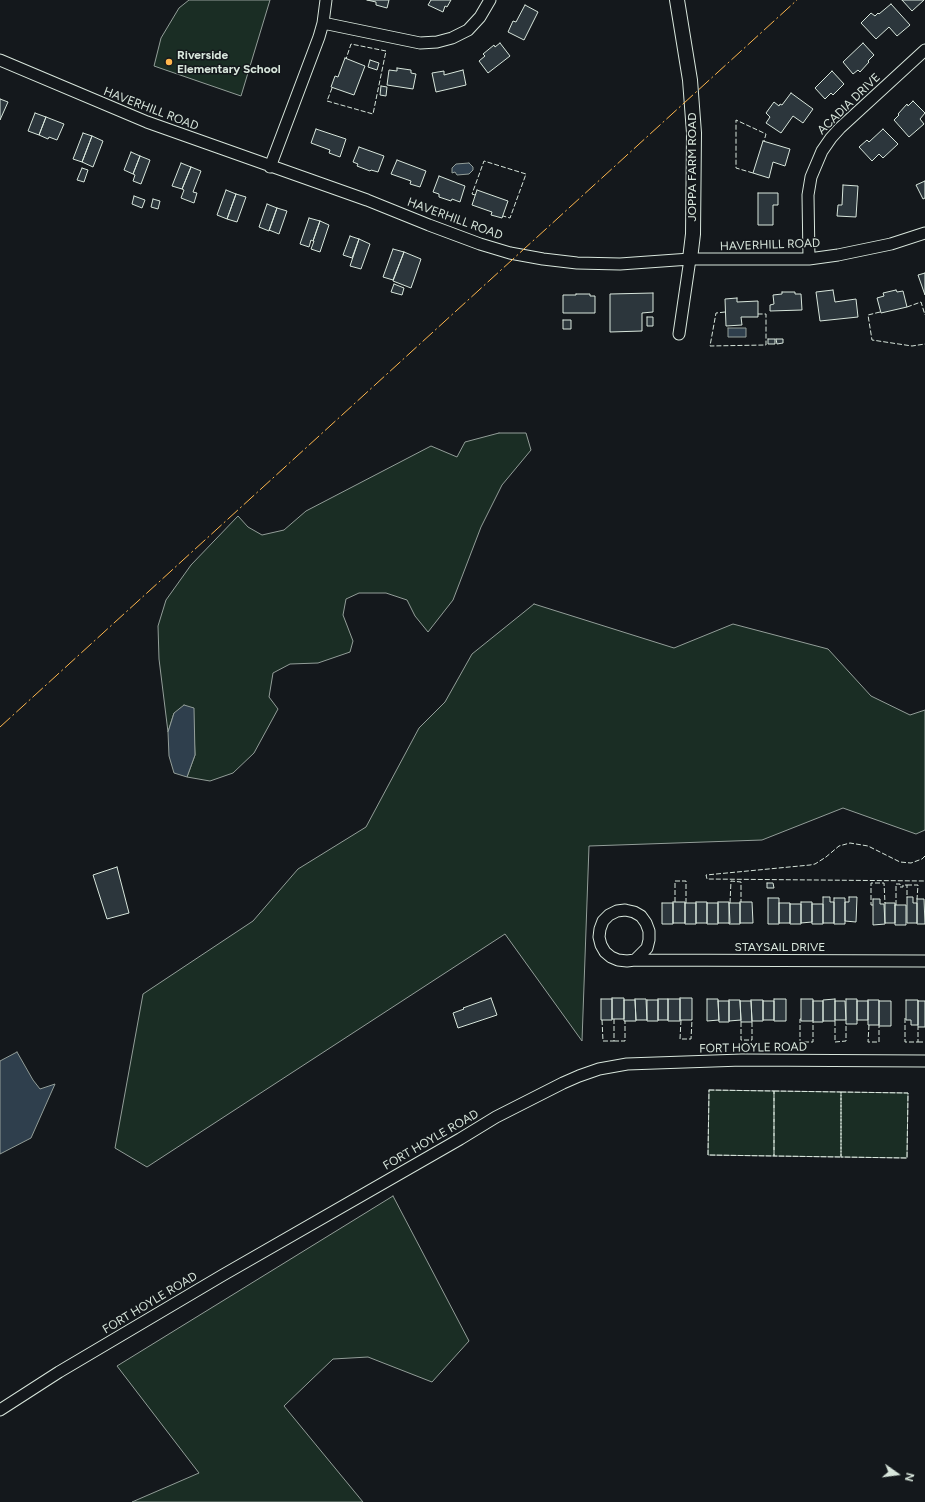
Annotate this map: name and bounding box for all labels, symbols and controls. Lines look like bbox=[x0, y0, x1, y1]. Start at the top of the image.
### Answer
place label: Riverside Elementary School bbox=[177, 48, 281, 76]
marker: Riverside Elementary School bbox=[164, 57, 174, 67]
street label: ACADIA DRIVE bbox=[815, 70, 883, 138]
street label: HAVERHILL ROAD bbox=[102, 84, 200, 134]
street label: JOPPA FARM ROAD bbox=[685, 113, 699, 221]
street label: HAVERHILL ROAD bbox=[405, 195, 505, 243]
street label: HAVERHILL ROAD bbox=[720, 236, 820, 254]
street label: STAYSAIL DRIVE bbox=[735, 940, 825, 954]
street label: FORT HOYLE ROAD bbox=[699, 1040, 807, 1056]
street label: FORT HOYLE ROAD bbox=[381, 1107, 481, 1173]
street label: FORT HOYLE ROAD bbox=[100, 1269, 200, 1337]
north arrow bbox=[877, 1454, 917, 1494]
text: N bbox=[902, 1471, 916, 1483]

